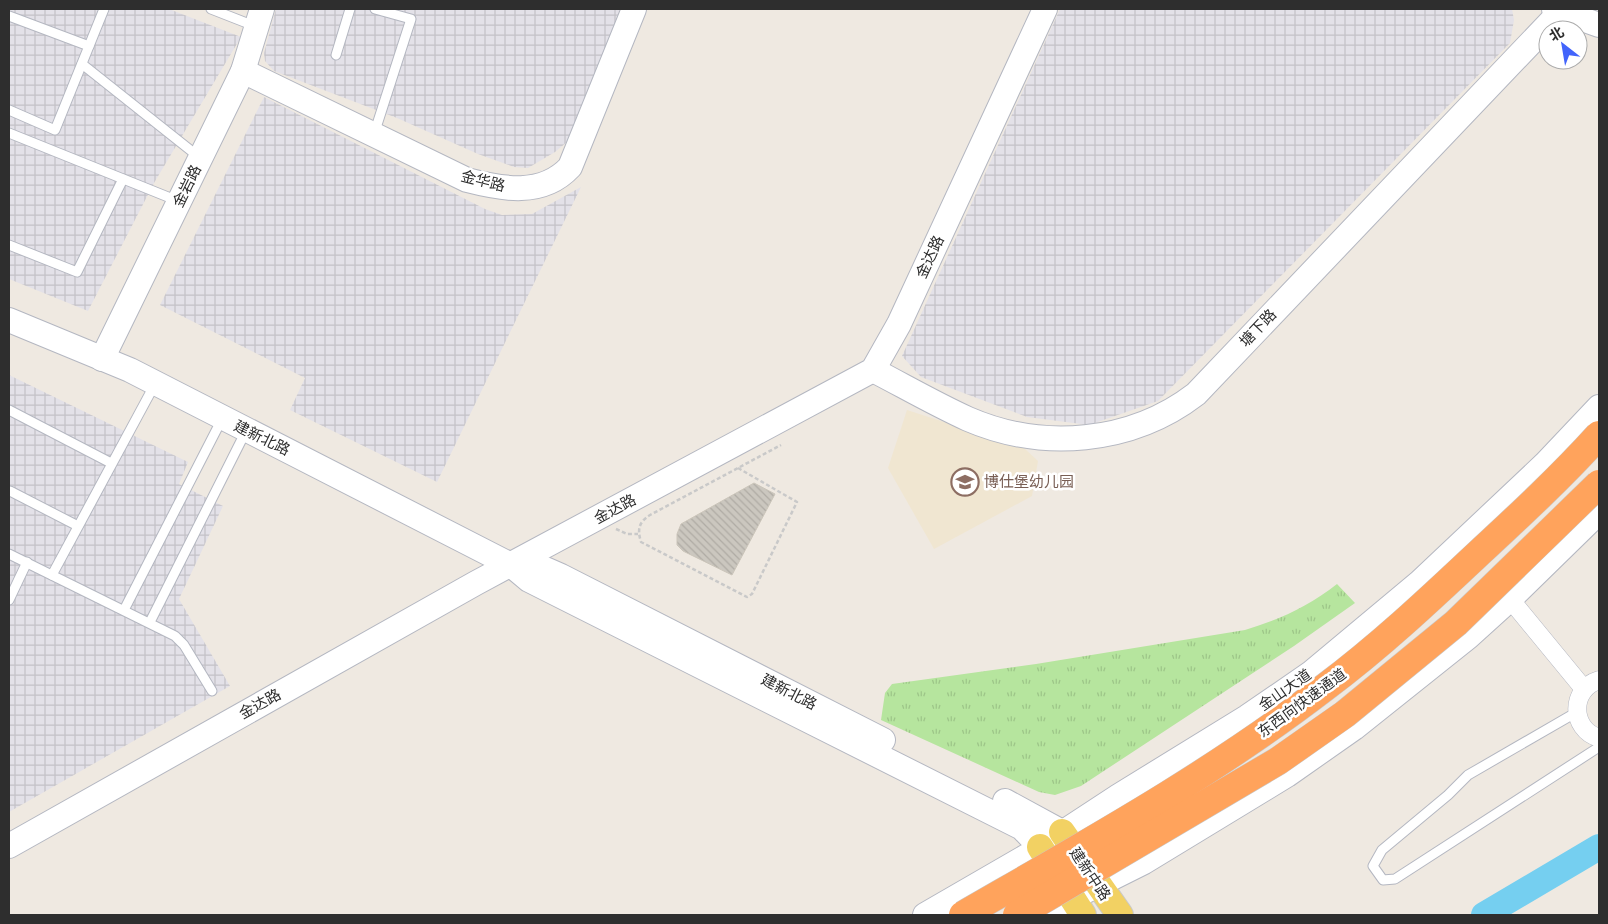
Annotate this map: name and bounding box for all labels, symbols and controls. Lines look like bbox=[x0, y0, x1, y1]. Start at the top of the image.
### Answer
north arrow bbox=[1538, 20, 1588, 70]
text: 北 bbox=[1545, 22, 1567, 45]
street label: 金岩路 bbox=[167, 161, 206, 211]
street label: 金华路 bbox=[459, 165, 508, 196]
street label: 金达路 bbox=[911, 232, 949, 282]
street label: 塘下路 bbox=[1234, 304, 1281, 351]
street label: 建新北路 bbox=[231, 415, 294, 460]
school or university icon: 博仕堡幼儿园 bbox=[950, 467, 980, 497]
place label: 博仕堡幼儿园 bbox=[984, 471, 1074, 492]
street label: 金达路 bbox=[590, 489, 640, 528]
street label: 东西向快速通道 bbox=[1253, 663, 1350, 742]
street label: 金山大道 bbox=[1254, 664, 1315, 715]
street label: 建新北路 bbox=[758, 669, 821, 715]
street label: 金达路 bbox=[235, 683, 285, 724]
street label: 建新中路 bbox=[1065, 843, 1116, 904]

